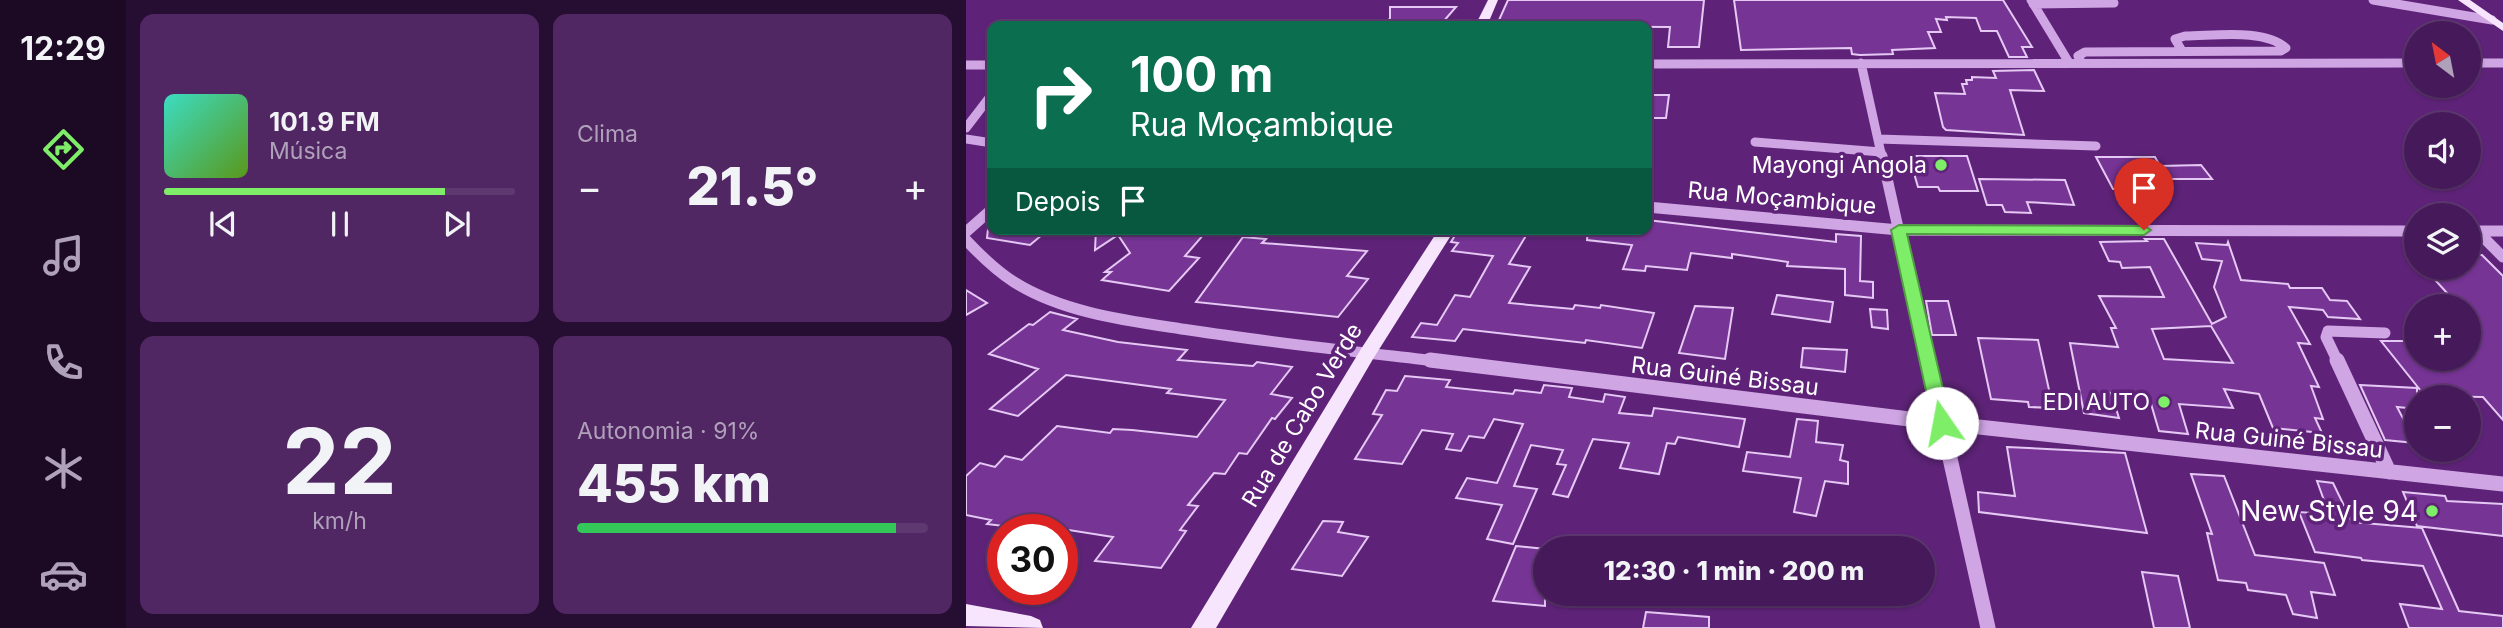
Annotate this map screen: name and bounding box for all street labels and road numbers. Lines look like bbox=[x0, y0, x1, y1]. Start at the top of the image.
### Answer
street label: Rua Moçambique bbox=[1686, 176, 1878, 220]
street label: Rua de Cabo Verde bbox=[1236, 318, 1368, 512]
street label: Rua Guiné Bissau bbox=[1629, 351, 1821, 401]
street label: Rua Guiné Bissau bbox=[2194, 416, 2384, 464]

